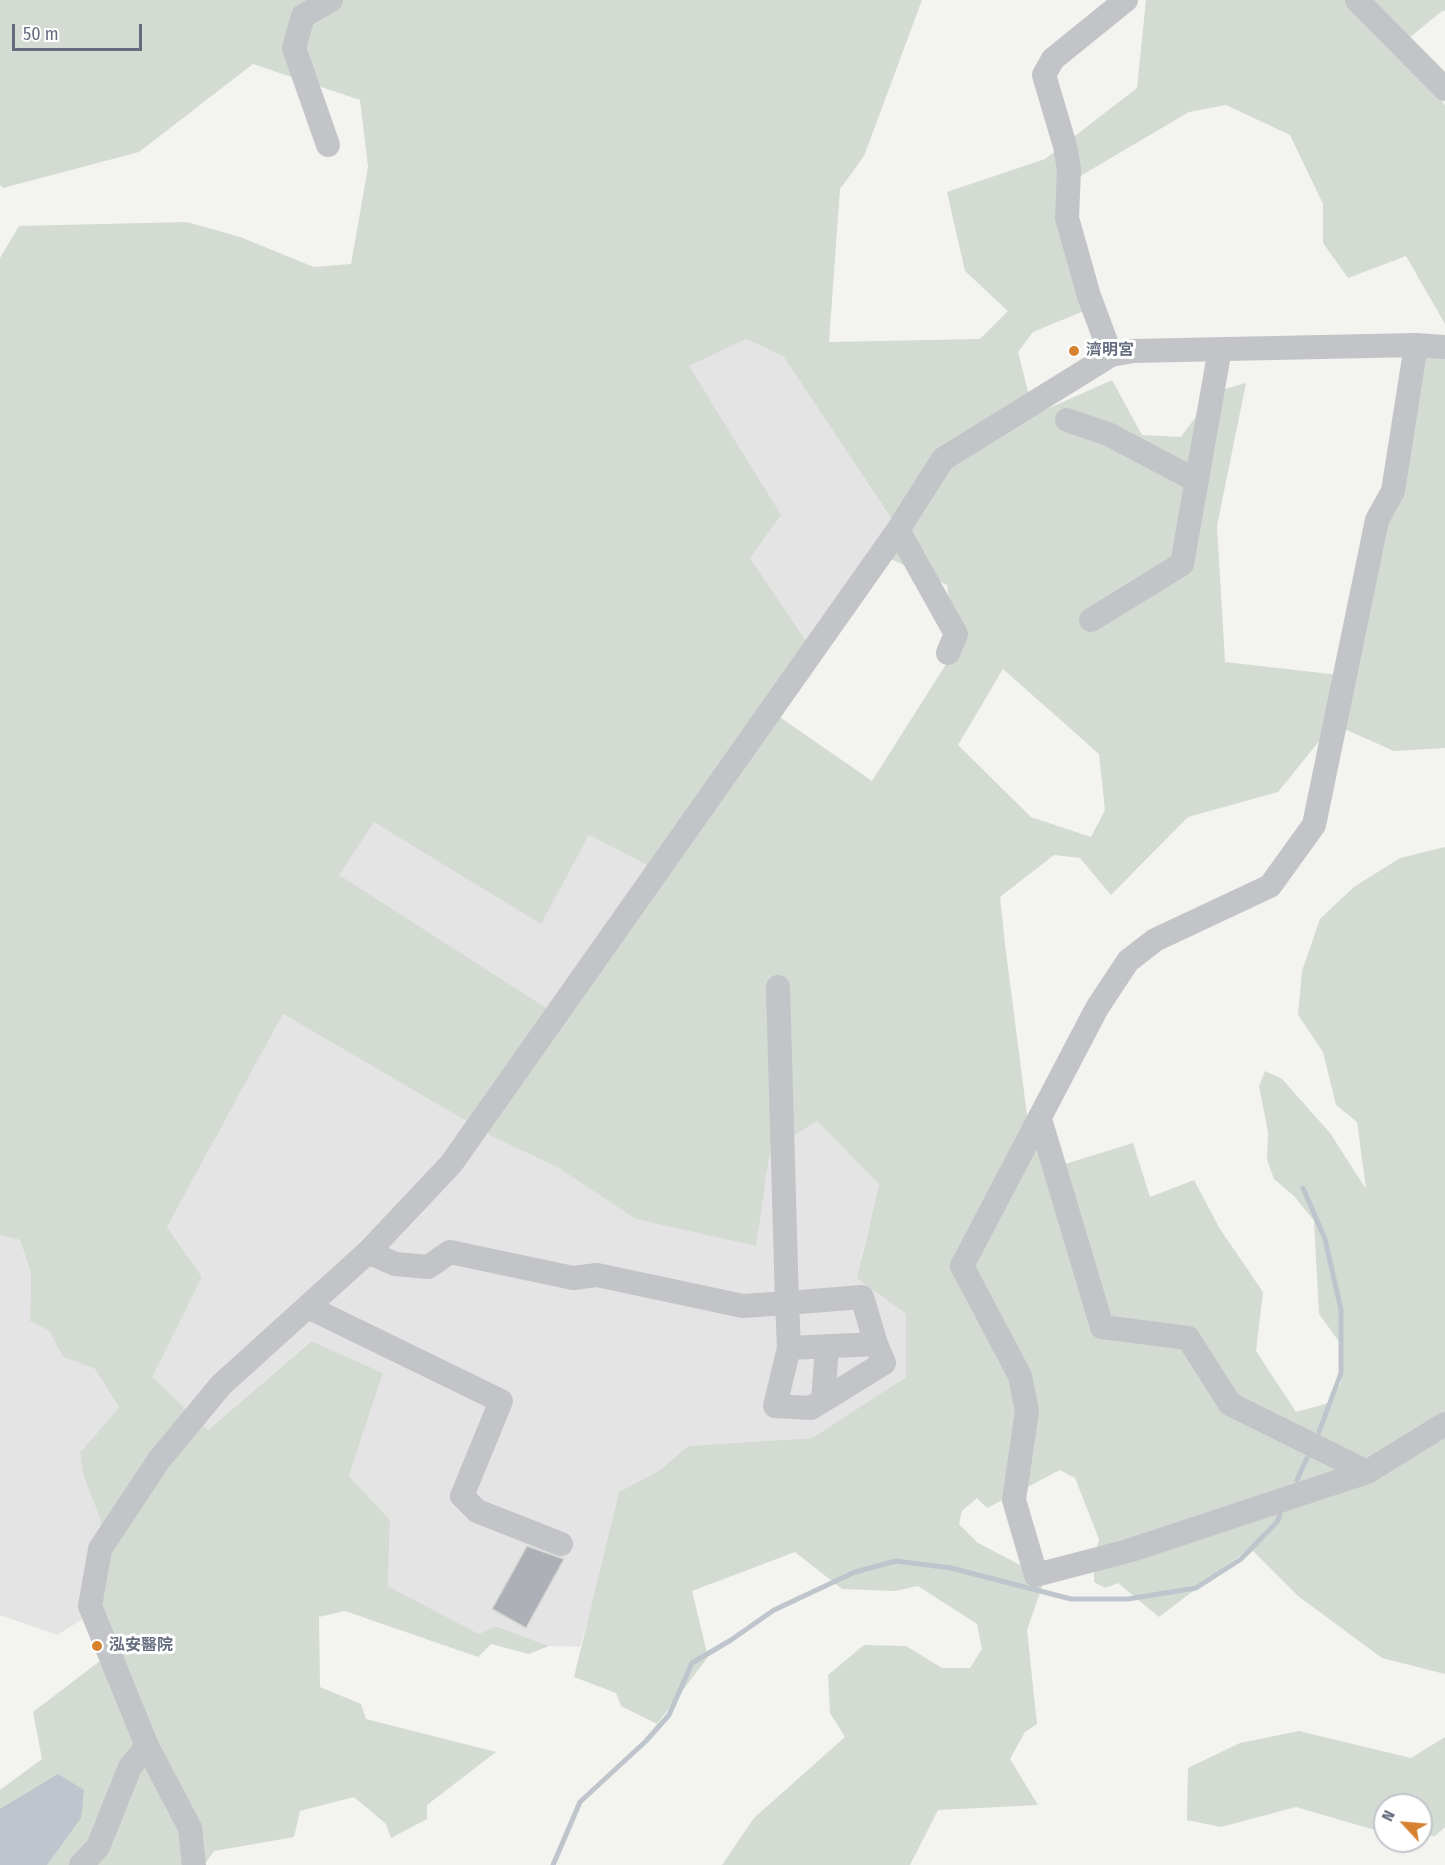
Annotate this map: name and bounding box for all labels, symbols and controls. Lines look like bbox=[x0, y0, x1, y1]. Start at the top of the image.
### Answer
scale bar bbox=[15, 12, 146, 50]
text: 50 m bbox=[23, 23, 59, 45]
place label: 濟明宮 bbox=[1086, 341, 1134, 361]
marker: 濟明宮 bbox=[1067, 344, 1081, 358]
place label: 泓安醫院 bbox=[109, 1636, 173, 1656]
marker: 泓安醫院 bbox=[90, 1639, 104, 1653]
north arrow bbox=[1373, 1793, 1433, 1853]
text: N bbox=[1378, 1807, 1399, 1824]

